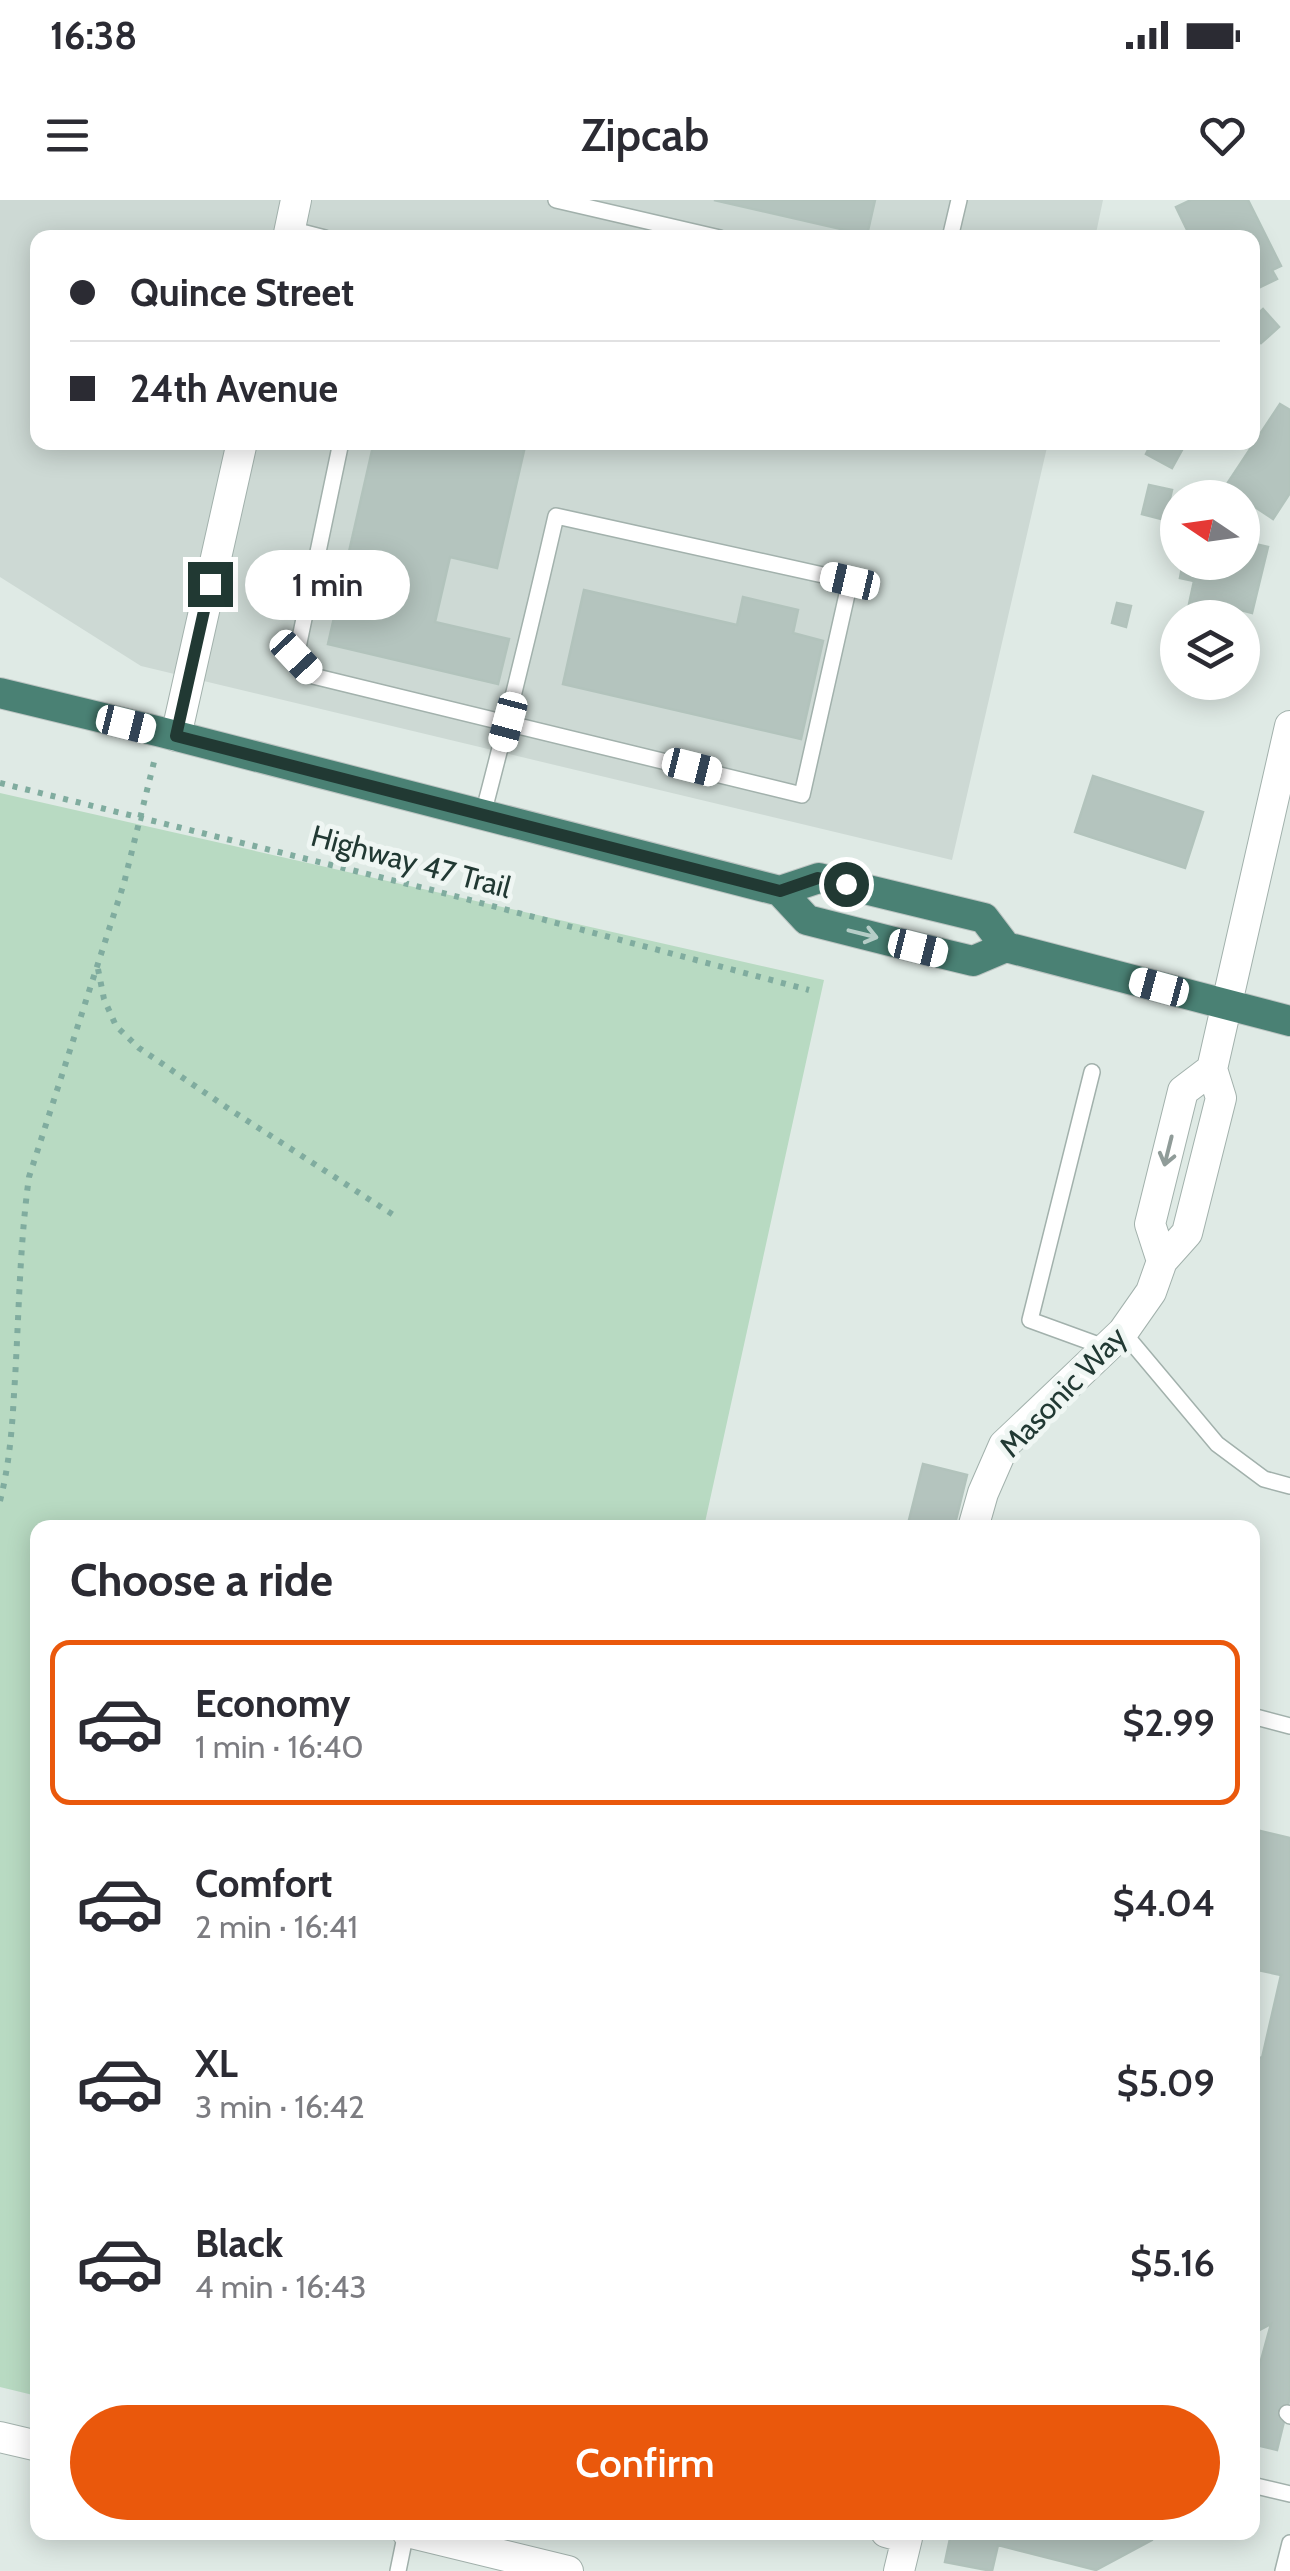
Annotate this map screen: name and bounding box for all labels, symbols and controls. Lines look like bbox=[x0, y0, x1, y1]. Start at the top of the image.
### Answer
text: 16:38 bbox=[50, 12, 137, 59]
icon: menu bbox=[40, 108, 95, 163]
text: Zipcab bbox=[581, 108, 709, 162]
icon: heart bbox=[1195, 108, 1250, 163]
text: Quince Street bbox=[130, 269, 354, 316]
text: 24th Avenue bbox=[130, 365, 338, 412]
north arrow bbox=[1160, 480, 1260, 580]
map controls bbox=[1160, 480, 1260, 700]
callout: 1 min bbox=[245, 549, 410, 619]
car bbox=[817, 560, 883, 602]
route end bbox=[188, 562, 233, 607]
text: 1 min bbox=[292, 565, 363, 604]
button: layers bbox=[1160, 600, 1260, 700]
car bbox=[265, 625, 327, 689]
car bbox=[486, 689, 530, 755]
car bbox=[93, 702, 159, 746]
car bbox=[659, 745, 725, 789]
street label: Highway 47 Trail bbox=[307, 817, 515, 906]
route start bbox=[824, 862, 869, 907]
one-way arrow bbox=[846, 926, 878, 944]
car bbox=[885, 926, 951, 970]
car bbox=[1126, 965, 1192, 1009]
one-way arrow bbox=[1158, 1135, 1177, 1166]
street label: Masonic Way bbox=[991, 1319, 1134, 1465]
text: Choose a ride bbox=[70, 1553, 333, 1607]
icon: car bbox=[75, 1678, 165, 1768]
text: Economy bbox=[195, 1680, 350, 1727]
text: $2.99 bbox=[1122, 1699, 1215, 1746]
text: 1 min · 16:40 bbox=[195, 1727, 363, 1766]
icon: car bbox=[75, 1858, 165, 1948]
text: Comfort bbox=[195, 1860, 332, 1907]
text: $4.04 bbox=[1113, 1879, 1215, 1926]
text: 2 min · 16:41 bbox=[195, 1907, 358, 1946]
icon: car bbox=[75, 2038, 165, 2128]
text: XL bbox=[195, 2040, 238, 2087]
text: $5.09 bbox=[1117, 2059, 1215, 2106]
text: 3 min · 16:42 bbox=[195, 2087, 365, 2126]
icon: car bbox=[75, 2218, 165, 2308]
text: Black bbox=[195, 2220, 283, 2267]
text: $5.16 bbox=[1130, 2239, 1215, 2286]
text: 4 min · 16:43 bbox=[195, 2267, 367, 2306]
button: Confirm bbox=[70, 2405, 1220, 2520]

